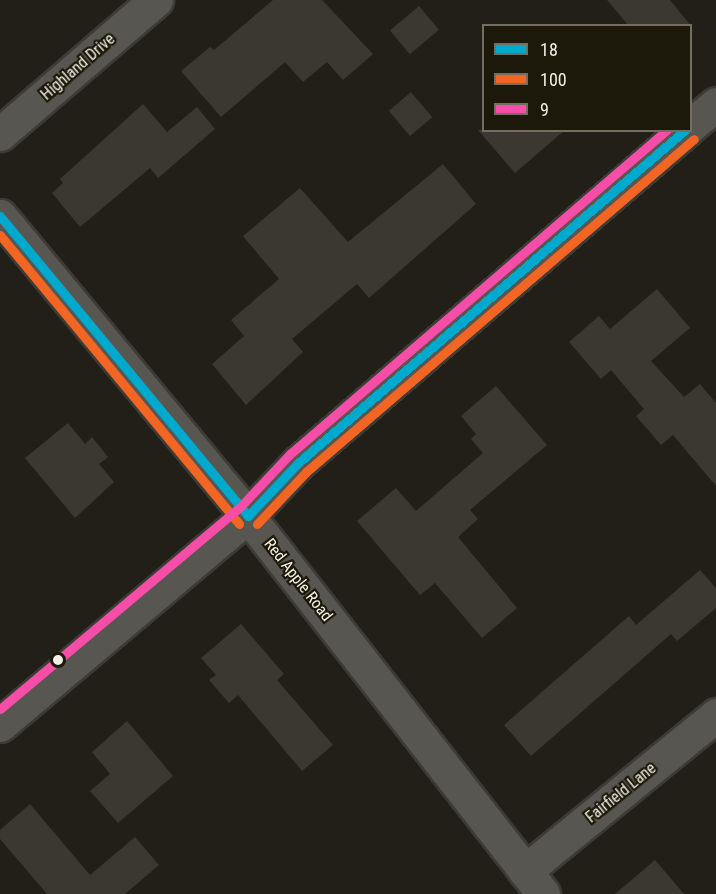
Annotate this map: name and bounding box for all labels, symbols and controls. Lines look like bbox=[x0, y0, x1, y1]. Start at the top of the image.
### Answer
legend bbox=[482, 24, 692, 132]
street label: Highland Drive bbox=[37, 30, 119, 104]
text: 18 bbox=[540, 39, 558, 60]
text: 100 bbox=[540, 69, 567, 90]
text: 9 bbox=[540, 99, 549, 120]
street label: Red Apple Road bbox=[260, 535, 336, 625]
unlabelled marker bbox=[52, 654, 64, 666]
street label: Fairfield Lane bbox=[582, 759, 660, 827]

